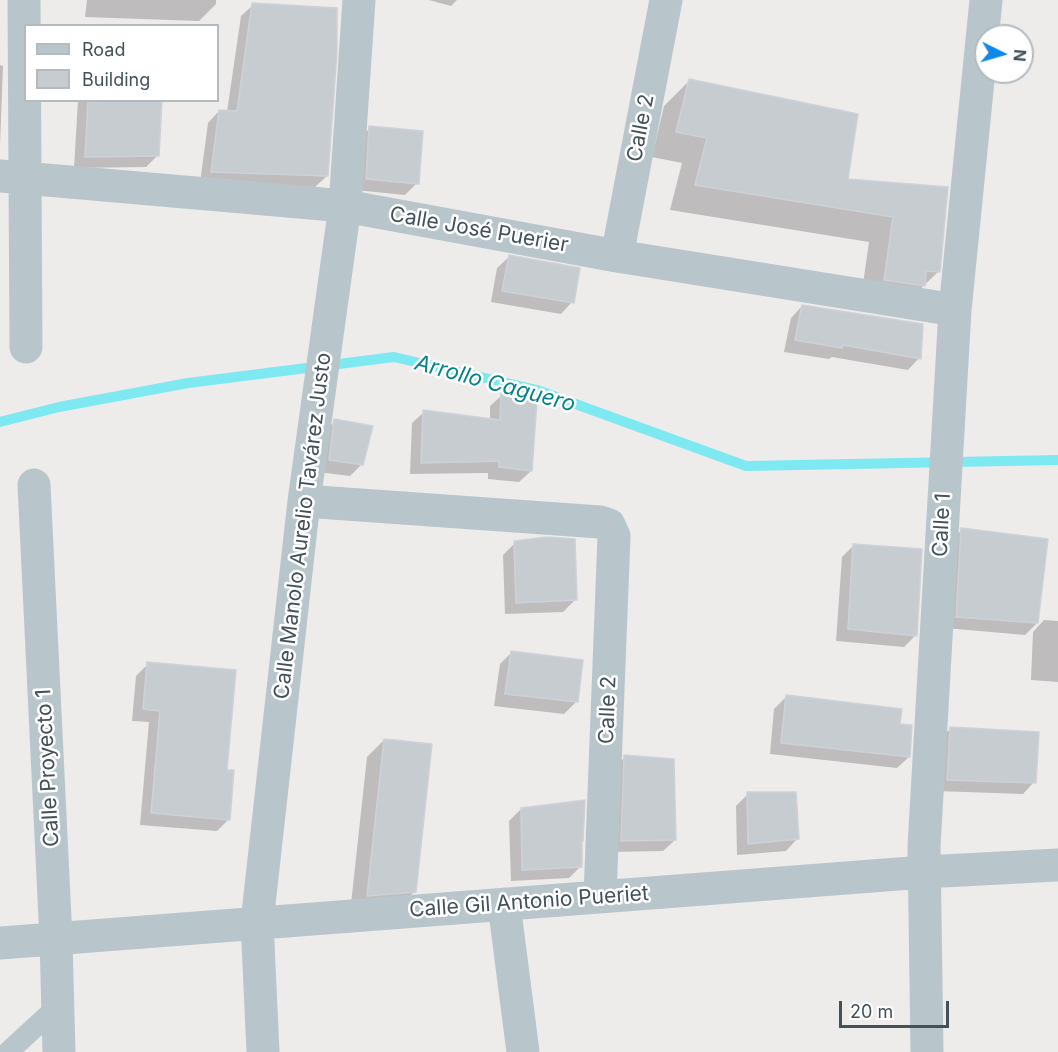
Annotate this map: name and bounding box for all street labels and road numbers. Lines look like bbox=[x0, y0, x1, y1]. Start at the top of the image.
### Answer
street label: Calle 2 bbox=[622, 92, 660, 164]
street label: Calle José Puerier bbox=[388, 202, 570, 258]
street label: Calle Manolo Aurelio Tavárez Justo bbox=[269, 351, 337, 701]
street label: Calle 1 bbox=[928, 492, 956, 558]
street label: Calle 2 bbox=[594, 675, 622, 745]
street label: Calle Proyecto 1 bbox=[31, 688, 65, 848]
street label: Calle Gil Antonio Pueriet bbox=[408, 881, 650, 923]

